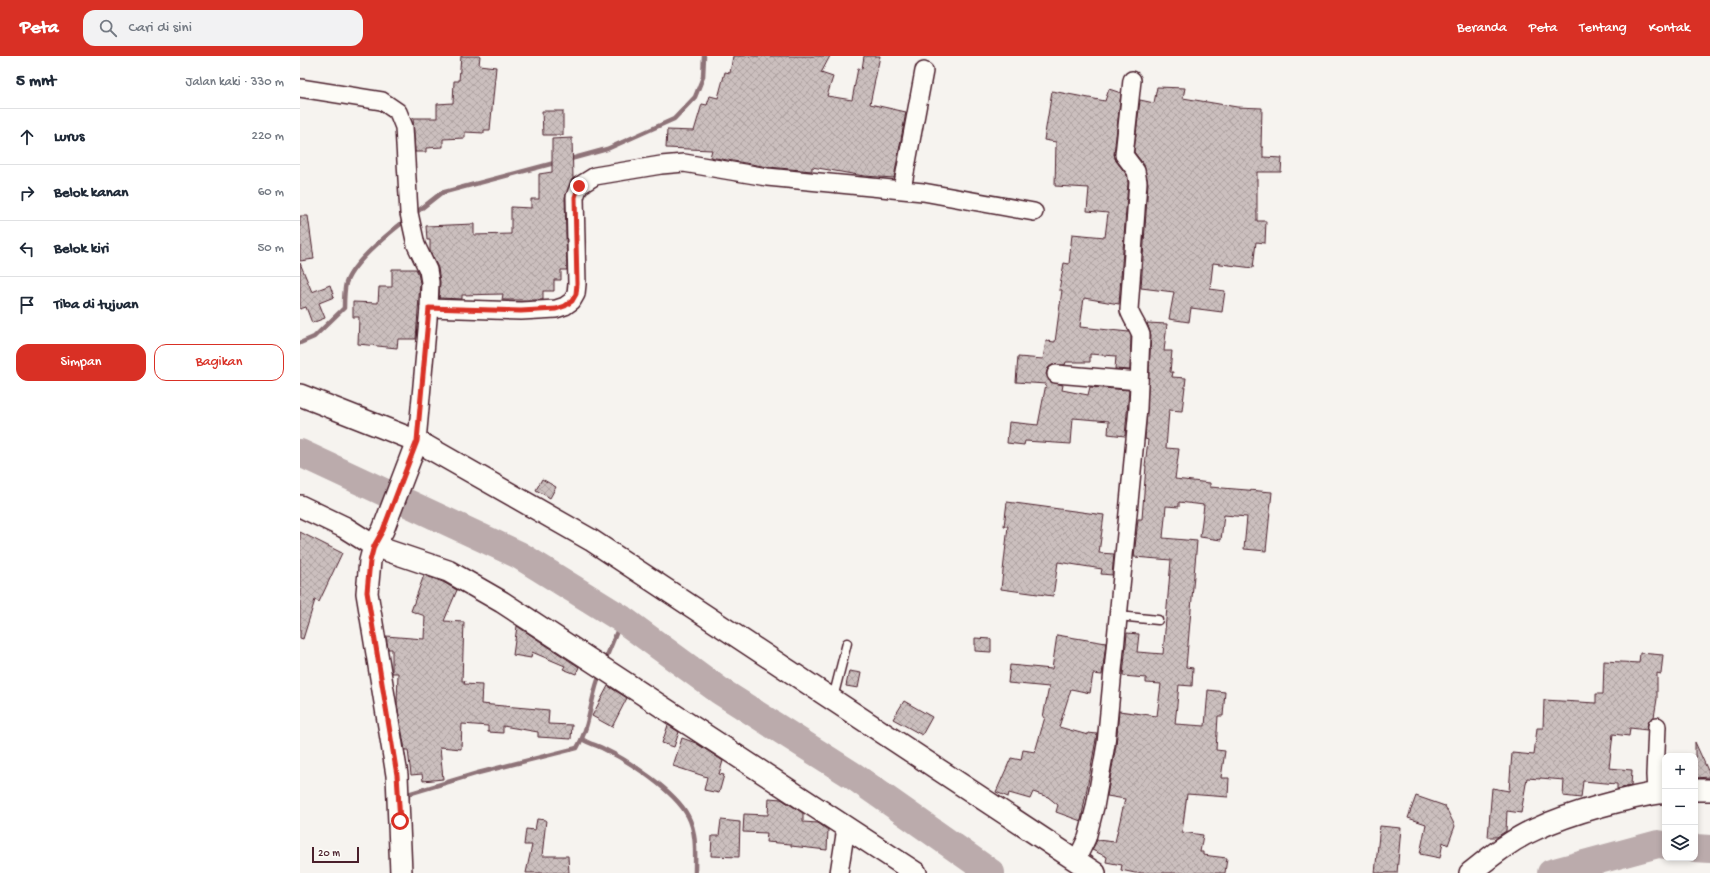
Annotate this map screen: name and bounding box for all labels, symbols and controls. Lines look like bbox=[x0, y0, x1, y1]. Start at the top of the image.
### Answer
search box bbox=[83, 10, 363, 46]
text: Peta bbox=[20, 17, 59, 40]
icon: search bbox=[97, 17, 119, 39]
text: Cari di sini bbox=[129, 19, 192, 37]
text: Beranda bbox=[1457, 20, 1507, 37]
text: Peta bbox=[1529, 20, 1557, 37]
text: Tentang bbox=[1579, 20, 1627, 37]
text: Kontak bbox=[1649, 20, 1690, 37]
text: 5 mnt bbox=[16, 72, 56, 92]
text: Jalan kaki · 330 m bbox=[186, 75, 284, 90]
icon: ahead bbox=[16, 126, 38, 148]
text: Lurus bbox=[54, 128, 84, 146]
text: 220 m bbox=[252, 129, 284, 144]
route end bbox=[570, 177, 588, 195]
icon: right bbox=[16, 182, 38, 204]
text: Belok kanan bbox=[54, 184, 128, 202]
text: 60 m bbox=[258, 185, 284, 200]
icon: left bbox=[16, 238, 38, 260]
text: Belok kiri bbox=[54, 240, 109, 258]
text: 50 m bbox=[257, 241, 284, 256]
icon: arrive bbox=[16, 294, 38, 316]
text: Tiba di tujuan bbox=[54, 296, 138, 314]
button: Simpan bbox=[16, 344, 146, 381]
button: Bagikan bbox=[154, 344, 284, 381]
map controls bbox=[1662, 753, 1698, 861]
button: + bbox=[1662, 753, 1698, 789]
button: − bbox=[1662, 789, 1698, 825]
route start bbox=[391, 812, 409, 830]
button: layers bbox=[1662, 825, 1698, 861]
scale bar bbox=[312, 845, 359, 864]
text: 20 m bbox=[318, 848, 340, 860]

